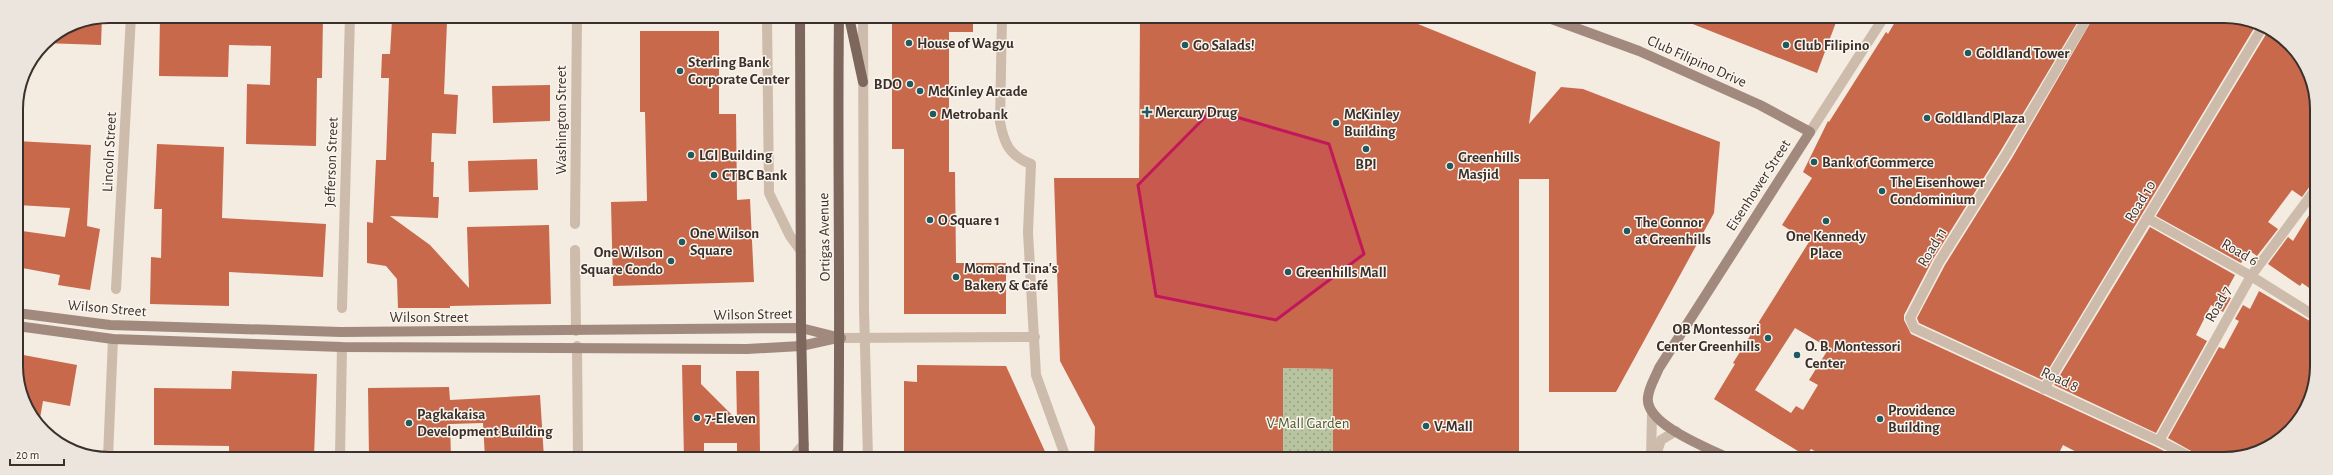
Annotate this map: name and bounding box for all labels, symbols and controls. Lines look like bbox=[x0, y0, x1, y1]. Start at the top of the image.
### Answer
street label: Club Filipino Drive bbox=[1645, 33, 1749, 90]
place label: House of Wagyu bbox=[917, 36, 1014, 51]
marker: House of Wagyu bbox=[904, 38, 914, 48]
place label: Go Salads! bbox=[1193, 38, 1255, 53]
place label: Club Filipino bbox=[1794, 38, 1869, 53]
marker: Go Salads! bbox=[1180, 40, 1190, 50]
marker: Club Filipino bbox=[1781, 40, 1791, 50]
place label: Goldland Tower bbox=[1976, 46, 2070, 61]
marker: Goldland Tower bbox=[1963, 48, 1973, 58]
place label: Sterling Bank Corporate Center bbox=[688, 55, 790, 87]
street label: Washington Street bbox=[554, 65, 569, 174]
marker: Sterling Bank Corporate Center bbox=[675, 66, 685, 76]
place label: BDO bbox=[874, 77, 902, 92]
marker: BDO bbox=[905, 79, 915, 89]
place label: McKinley Arcade bbox=[928, 84, 1028, 99]
marker: McKinley Arcade bbox=[915, 86, 925, 96]
place label: Mercury Drug bbox=[1155, 105, 1238, 120]
place label: Metrobank bbox=[941, 107, 1008, 122]
marker: Mercury Drug bbox=[1142, 107, 1152, 117]
place label: McKinley Building bbox=[1344, 107, 1400, 139]
marker: Metrobank bbox=[928, 109, 938, 119]
street label: Lincoln Street bbox=[100, 111, 119, 192]
place label: Goldland Plaza bbox=[1935, 111, 2025, 126]
marker: Goldland Plaza bbox=[1922, 113, 1932, 123]
street label: Jefferson Street bbox=[322, 117, 341, 207]
marker: McKinley Building bbox=[1331, 118, 1341, 128]
street label: Eisenhower Street bbox=[1723, 137, 1794, 234]
marker: BPI bbox=[1361, 144, 1371, 154]
place label: LGI Building bbox=[699, 148, 773, 163]
marker: LGI Building bbox=[686, 150, 696, 160]
place label: Greenhills Masjid bbox=[1458, 150, 1520, 182]
place label: Bank of Commerce bbox=[1822, 155, 1934, 170]
place label: BPI bbox=[1355, 157, 1377, 172]
marker: Bank of Commerce bbox=[1809, 157, 1819, 167]
marker: Greenhills Masjid bbox=[1445, 161, 1455, 171]
place label: CTBC Bank bbox=[722, 168, 788, 183]
marker: CTBC Bank bbox=[709, 170, 719, 180]
place label: The Eisenhower Condominium bbox=[1890, 175, 1986, 207]
street label: Road 10 bbox=[2122, 178, 2159, 225]
marker: The Eisenhower Condominium bbox=[1877, 186, 1887, 196]
street label: Ortigas Avenue bbox=[816, 192, 833, 281]
place label: O Square 1 bbox=[938, 213, 1000, 228]
marker: O Square 1 bbox=[925, 215, 935, 225]
place label: The Connor at Greenhills bbox=[1635, 215, 1711, 247]
marker: One Kennedy Place bbox=[1821, 216, 1831, 226]
street label: Road 11 bbox=[1915, 225, 1950, 269]
place label: One Wilson Square bbox=[690, 226, 759, 258]
marker: The Connor at Greenhills bbox=[1622, 226, 1632, 236]
place label: One Kennedy Place bbox=[1786, 229, 1866, 261]
street label: Road 6 bbox=[2219, 236, 2261, 269]
marker: One Wilson Square bbox=[677, 237, 687, 247]
place label: One Wilson Square Condo bbox=[580, 245, 663, 277]
marker: One Wilson Square Condo bbox=[666, 256, 676, 266]
place label: Mom and Tina's Bakery & Café bbox=[964, 261, 1058, 293]
place label: Greenhills Mall bbox=[1296, 265, 1387, 280]
marker: Greenhills Mall bbox=[1283, 267, 1293, 277]
marker: Mom and Tina's Bakery & Café bbox=[951, 272, 961, 282]
street label: Road 7 bbox=[2203, 284, 2234, 325]
street label: Wilson Street bbox=[67, 298, 147, 319]
street label: Wilson Street bbox=[713, 306, 793, 323]
street label: Wilson Street bbox=[389, 310, 469, 325]
place label: OB Montessori Center Greenhills bbox=[1656, 322, 1760, 354]
marker: OB Montessori Center Greenhills bbox=[1763, 333, 1773, 343]
place label: O. B. Montessori Center bbox=[1805, 339, 1901, 371]
marker: O. B. Montessori Center bbox=[1792, 350, 1802, 360]
street label: Road 8 bbox=[2039, 364, 2081, 395]
place label: Providence Building bbox=[1888, 403, 1955, 435]
place label: Pagkakaisa Development Building bbox=[417, 407, 553, 439]
place label: 7-Eleven bbox=[705, 411, 756, 426]
marker: 7-Eleven bbox=[692, 413, 702, 423]
marker: Providence Building bbox=[1875, 414, 1885, 424]
park label: V-Mall Garden bbox=[1267, 416, 1349, 431]
marker: Pagkakaisa Development Building bbox=[404, 418, 414, 428]
place label: V-Mall bbox=[1434, 419, 1473, 434]
marker: V-Mall bbox=[1421, 421, 1431, 431]
scale bar bbox=[10, 441, 64, 467]
text: 20 m bbox=[16, 449, 39, 461]

